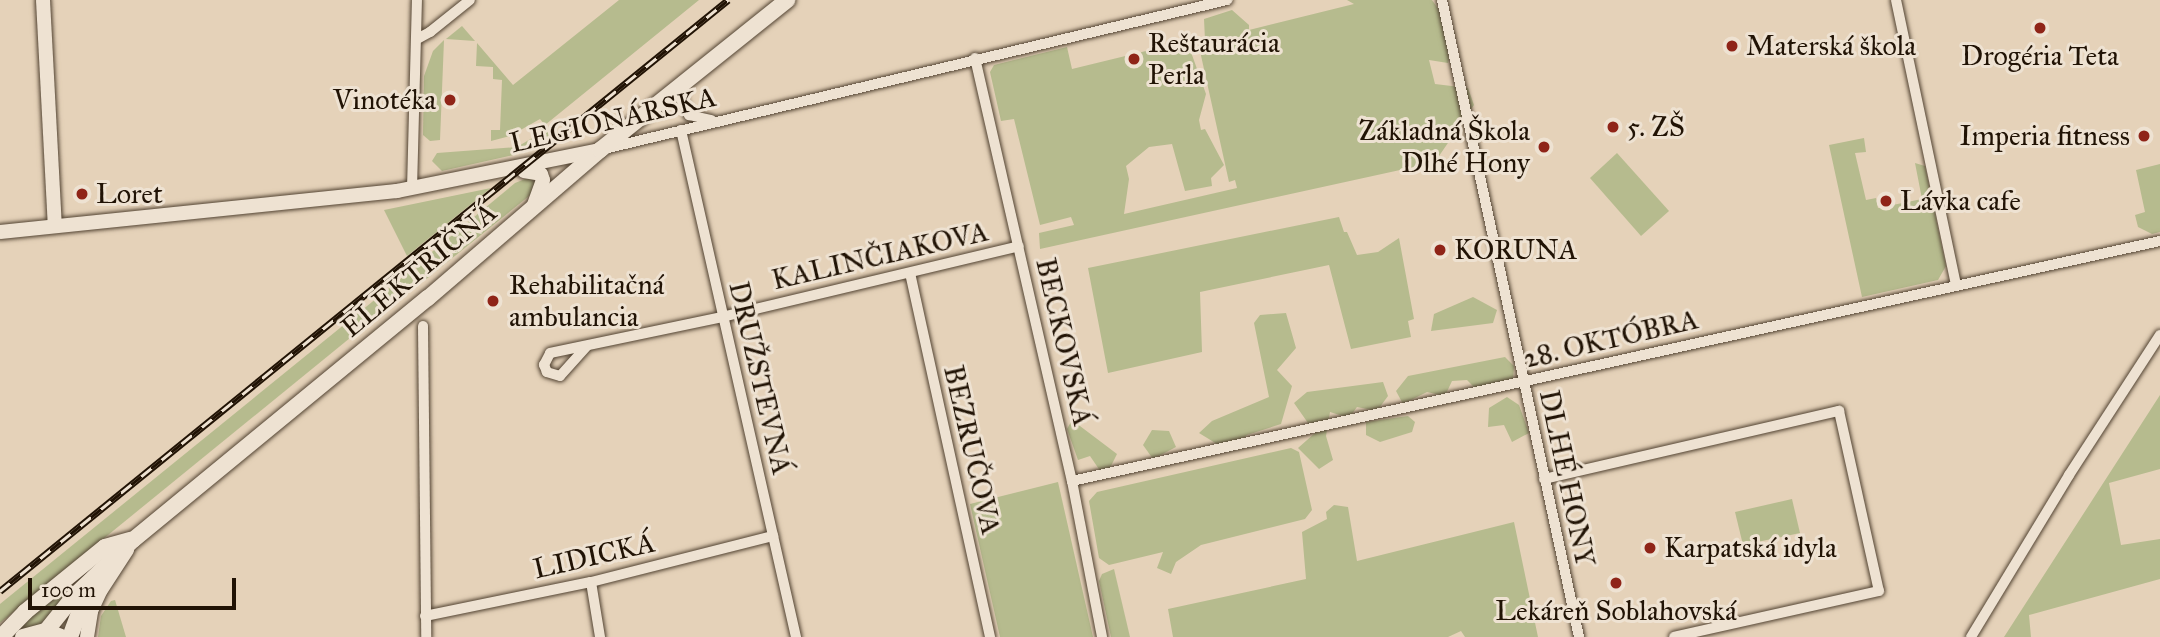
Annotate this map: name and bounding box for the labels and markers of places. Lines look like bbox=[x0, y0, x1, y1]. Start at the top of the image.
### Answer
marker: Drogéria Teta bbox=[2032, 20, 2048, 36]
place label: Reštaurácia Perla bbox=[1148, 26, 1280, 92]
place label: Materská škola bbox=[1746, 29, 1916, 63]
marker: Materská škola bbox=[1724, 38, 1740, 54]
place label: Drogéria Teta bbox=[1961, 39, 2119, 73]
marker: Reštaurácia Perla bbox=[1126, 51, 1142, 67]
place label: Vinotéka bbox=[333, 83, 436, 117]
marker: Vinotéka bbox=[442, 92, 458, 108]
place label: 5. ZŠ bbox=[1627, 110, 1685, 144]
place label: Základná Škola Dlhé Hony bbox=[1359, 114, 1530, 180]
marker: 5. ZŠ bbox=[1605, 119, 1621, 135]
place label: Imperia fitness bbox=[1959, 119, 2130, 153]
marker: Imperia fitness bbox=[2136, 128, 2152, 144]
marker: Základná Škola Dlhé Hony bbox=[1536, 139, 1552, 155]
place label: Loret bbox=[96, 177, 163, 211]
place label: Lávka cafe bbox=[1900, 184, 2021, 218]
marker: Loret bbox=[74, 186, 90, 202]
marker: Lávka cafe bbox=[1878, 193, 1894, 209]
place label: KORUNA bbox=[1454, 233, 1577, 267]
marker: KORUNA bbox=[1432, 242, 1448, 258]
place label: Rehabilitačná ambulancia bbox=[509, 268, 664, 334]
marker: Rehabilitačná ambulancia bbox=[483, 291, 503, 311]
place label: Karpatská idyla bbox=[1664, 531, 1837, 565]
marker: Karpatská idyla bbox=[1642, 540, 1658, 556]
marker: Lekáreň Soblahovská bbox=[1608, 575, 1624, 591]
place label: Lekáreň Soblahovská bbox=[1495, 594, 1737, 628]

